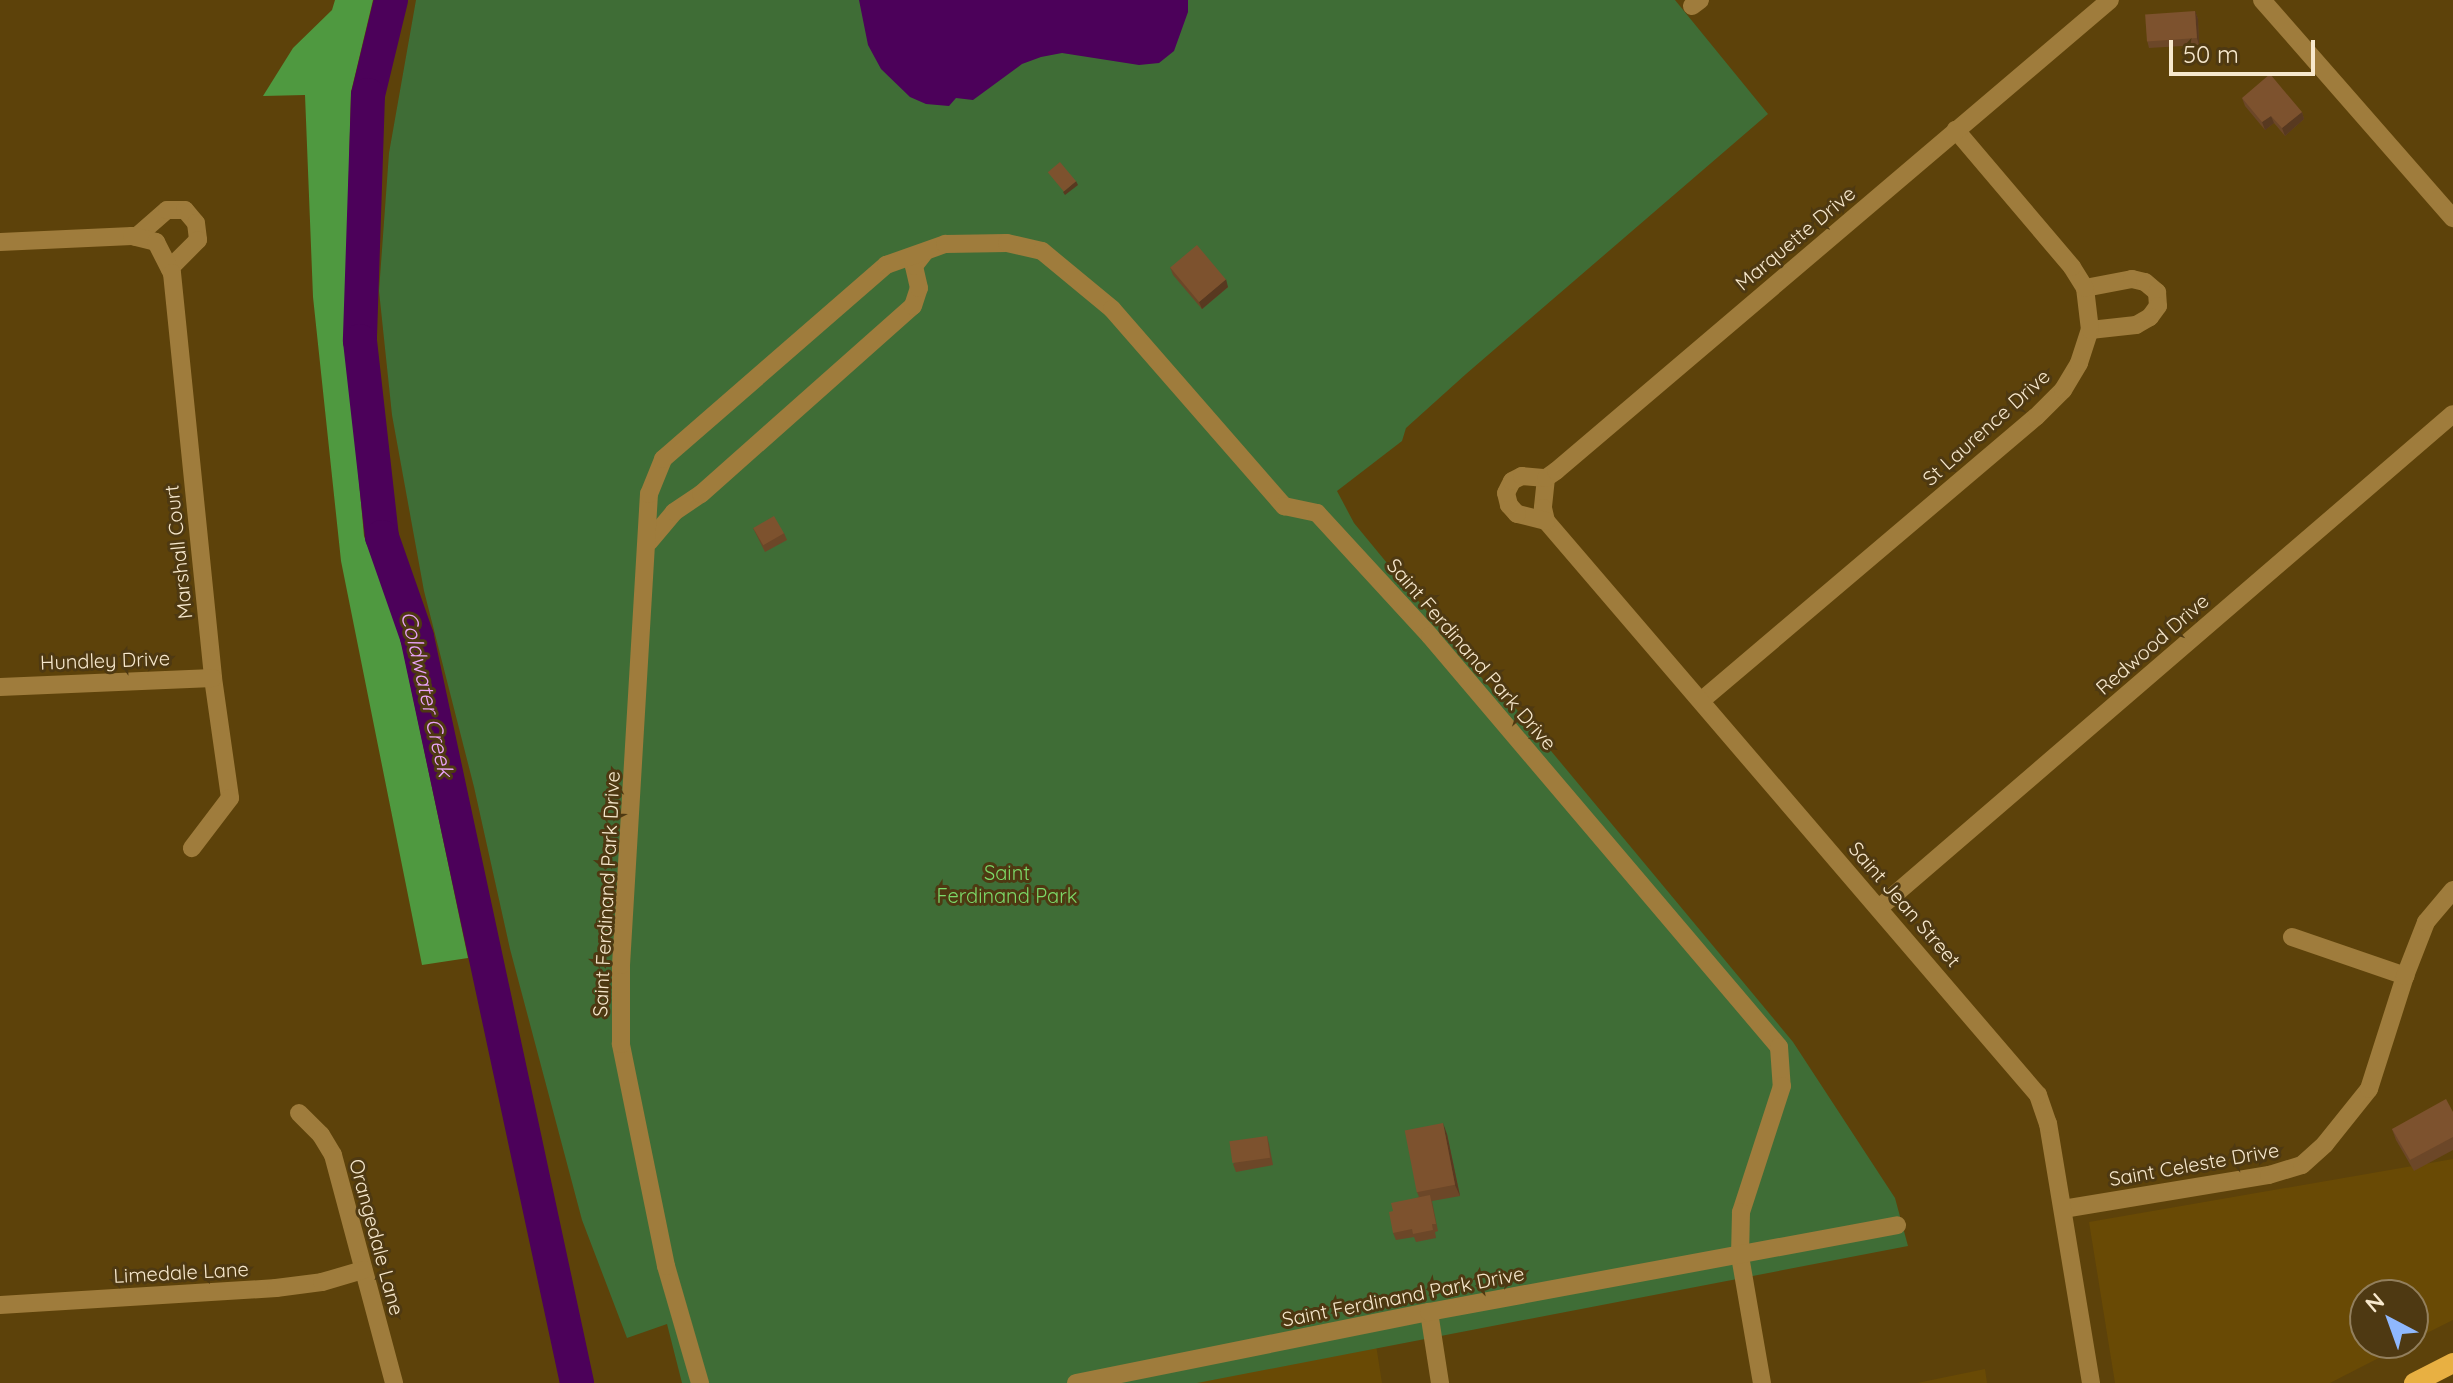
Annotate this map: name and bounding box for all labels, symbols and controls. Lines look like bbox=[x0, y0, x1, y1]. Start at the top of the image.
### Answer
scale bar bbox=[2173, 24, 2319, 74]
text: 50 m bbox=[2183, 39, 2239, 69]
street label: Marquette Drive bbox=[1730, 181, 1860, 295]
street label: St Laurence Drive bbox=[1917, 364, 2055, 490]
street label: Marshall Court bbox=[159, 484, 197, 620]
street label: Saint Ferdinand Park Drive bbox=[1382, 553, 1562, 755]
street label: Redwood Drive bbox=[2091, 588, 2213, 700]
water label: Coldwater Creek bbox=[395, 609, 459, 779]
street label: Hundley Drive bbox=[40, 646, 170, 674]
street label: Saint Ferdinand Park Drive bbox=[588, 770, 624, 1018]
street label: Saint Jean Street bbox=[1844, 836, 1966, 972]
park label: Saint Ferdinand Park bbox=[936, 861, 1078, 908]
street label: Saint Celeste Drive bbox=[2107, 1137, 2281, 1191]
street label: Orangedale Lane bbox=[345, 1156, 409, 1318]
street label: Limedale Lane bbox=[113, 1256, 249, 1288]
street label: Saint Ferdinand Park Drive bbox=[1280, 1261, 1526, 1331]
north arrow bbox=[2349, 1279, 2429, 1359]
text: N bbox=[2359, 1287, 2390, 1318]

